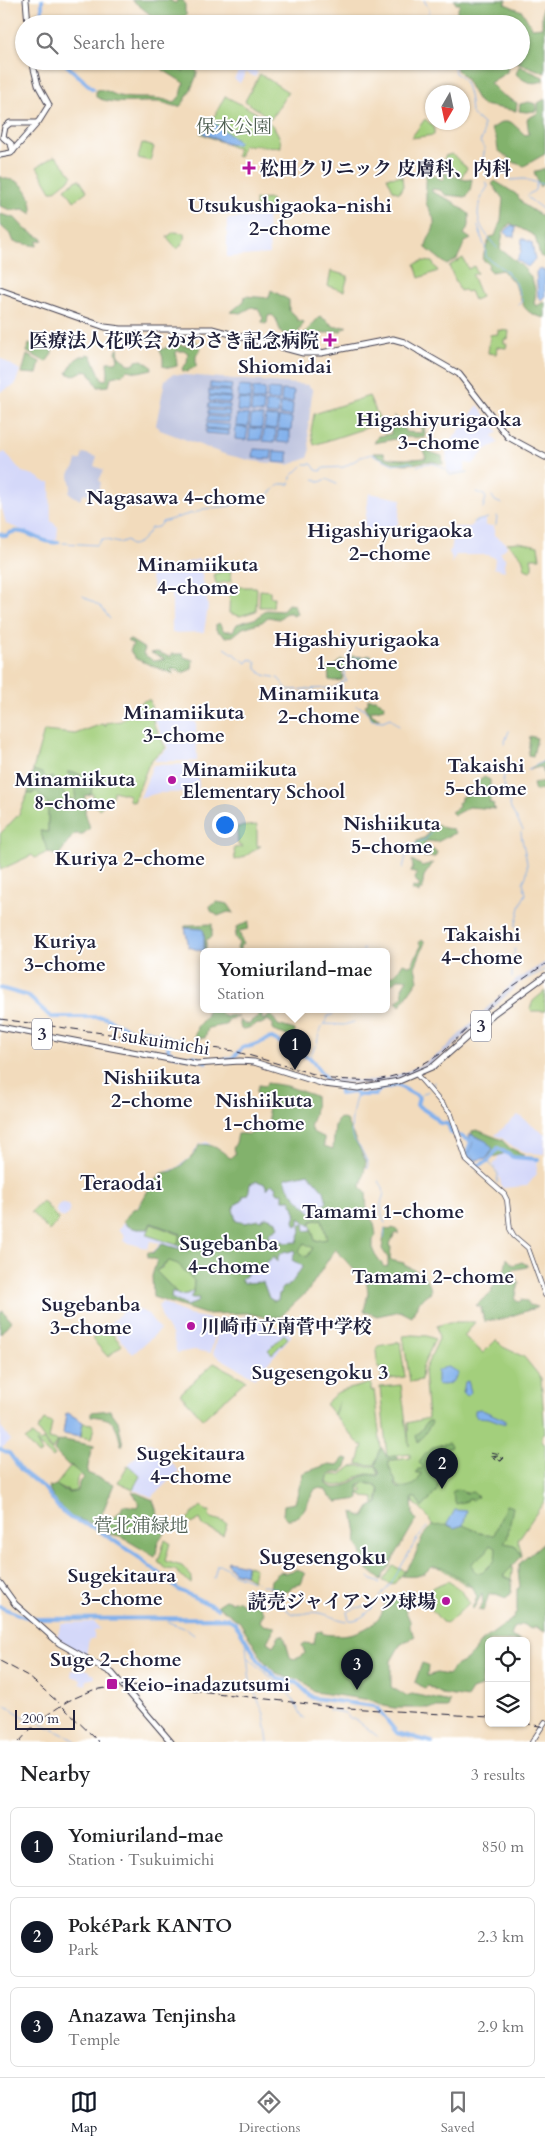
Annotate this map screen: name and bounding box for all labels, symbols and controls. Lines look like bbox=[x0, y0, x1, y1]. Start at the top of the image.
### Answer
search box bbox=[15, 15, 530, 70]
icon: search bbox=[33, 29, 61, 57]
text: Search here bbox=[73, 30, 165, 56]
north arrow bbox=[425, 85, 470, 130]
park label: 保木公園 bbox=[196, 114, 272, 140]
place label: 松田クリニック 皮膚科、内科 bbox=[260, 156, 511, 182]
marker: 松田クリニック 皮膚科、内科 bbox=[242, 161, 256, 175]
district label: Utsukushigaoka-nishi 2-chome bbox=[188, 192, 392, 242]
place label: 医療法人花咲会 かわさき記念病院 bbox=[29, 328, 319, 354]
marker: 医療法人花咲会 かわさき記念病院 bbox=[323, 333, 337, 347]
district label: Shiomidai bbox=[238, 353, 332, 380]
district label: Higashiyurigaoka 3-chome bbox=[356, 406, 522, 456]
district label: Nagasawa 4-chome bbox=[86, 484, 266, 511]
district label: Higashiyurigaoka 2-chome bbox=[307, 517, 473, 567]
district label: Minamiikuta 4-chome bbox=[138, 551, 259, 601]
district label: Higashiyurigaoka 1-chome bbox=[274, 626, 440, 676]
district label: Minamiikuta 2-chome bbox=[259, 680, 380, 730]
district label: Minamiikuta 3-chome bbox=[124, 699, 245, 749]
district label: Takaishi 5-chome bbox=[445, 752, 527, 802]
place label: Minamiikuta Elementary School bbox=[182, 757, 345, 805]
district label: Minamiikuta 8-chome bbox=[15, 766, 136, 816]
marker: Minamiikuta Elementary School bbox=[166, 774, 178, 786]
district label: Nishiikuta 5-chome bbox=[343, 810, 441, 860]
your location bbox=[212, 812, 238, 838]
district label: Kuriya 2-chome bbox=[55, 845, 205, 872]
district label: Takaishi 4-chome bbox=[441, 921, 523, 971]
district label: Kuriya 3-chome bbox=[24, 928, 106, 978]
popup bbox=[200, 948, 390, 1013]
text: Yomiuriland-mae bbox=[217, 957, 373, 983]
text: Station bbox=[217, 983, 265, 1005]
road number: 3 bbox=[471, 1010, 491, 1042]
road number: 3 bbox=[32, 1019, 52, 1050]
street label: Tsukuimichi bbox=[106, 1020, 212, 1062]
pin: 1 bbox=[279, 1029, 311, 1070]
district label: Nishiikuta 2-chome bbox=[103, 1064, 201, 1114]
district label: Nishiikuta 1-chome bbox=[215, 1087, 313, 1137]
district label: Teraodai bbox=[80, 1169, 163, 1198]
district label: Tamami 1-chome bbox=[302, 1198, 464, 1225]
district label: Sugebanba 4-chome bbox=[179, 1230, 279, 1280]
district label: Tamami 2-chome bbox=[352, 1263, 514, 1290]
district label: Sugebanba 3-chome bbox=[41, 1291, 141, 1341]
place label: 川崎市立南菅中学校 bbox=[201, 1314, 372, 1340]
marker: 川崎市立南菅中学校 bbox=[185, 1320, 197, 1332]
district label: Sugesengoku 3 bbox=[252, 1359, 388, 1386]
district label: Sugekitaura 4-chome bbox=[137, 1440, 245, 1490]
pin: 2 bbox=[426, 1448, 458, 1489]
park label: 菅北浦緑地 bbox=[93, 1513, 189, 1539]
district label: Sugesengoku bbox=[259, 1543, 387, 1572]
district label: Sugekitaura 3-chome bbox=[68, 1562, 176, 1612]
place label: 読売ジャイアンツ球場 bbox=[248, 1589, 436, 1615]
marker: 読売ジャイアンツ球場 bbox=[440, 1595, 452, 1607]
map controls bbox=[485, 1637, 530, 1727]
button: locate bbox=[485, 1637, 530, 1682]
district label: Suge 2-chome bbox=[50, 1646, 182, 1673]
pin: 3 bbox=[341, 1649, 373, 1690]
place label: Keio-inadazutsumi bbox=[123, 1672, 290, 1698]
marker: Keio-inadazutsumi bbox=[105, 1677, 119, 1691]
button: layers bbox=[485, 1682, 530, 1727]
scale bar bbox=[15, 1707, 75, 1730]
text: 200 m bbox=[22, 1709, 59, 1728]
text: Nearby bbox=[20, 1760, 91, 1789]
text: 3 results bbox=[471, 1764, 525, 1786]
text: Yomiuriland-mae bbox=[68, 1823, 224, 1849]
text: 1 bbox=[33, 1836, 41, 1858]
text: 850 m bbox=[482, 1836, 524, 1858]
text: Station · Tsukuimichi bbox=[68, 1849, 214, 1871]
text: PokéPark KANTO bbox=[68, 1913, 232, 1939]
text: 2 bbox=[33, 1926, 41, 1948]
text: 2.3 km bbox=[477, 1926, 524, 1948]
text: Park bbox=[68, 1939, 99, 1961]
text: Anazawa Tenjinsha bbox=[68, 2003, 236, 2029]
text: 3 bbox=[33, 2016, 41, 2038]
text: 2.9 km bbox=[477, 2016, 524, 2038]
text: Temple bbox=[68, 2029, 120, 2051]
tab: Map bbox=[70, 2088, 98, 2137]
tab: Directions bbox=[239, 2088, 300, 2137]
tab: Saved bbox=[441, 2088, 475, 2137]

